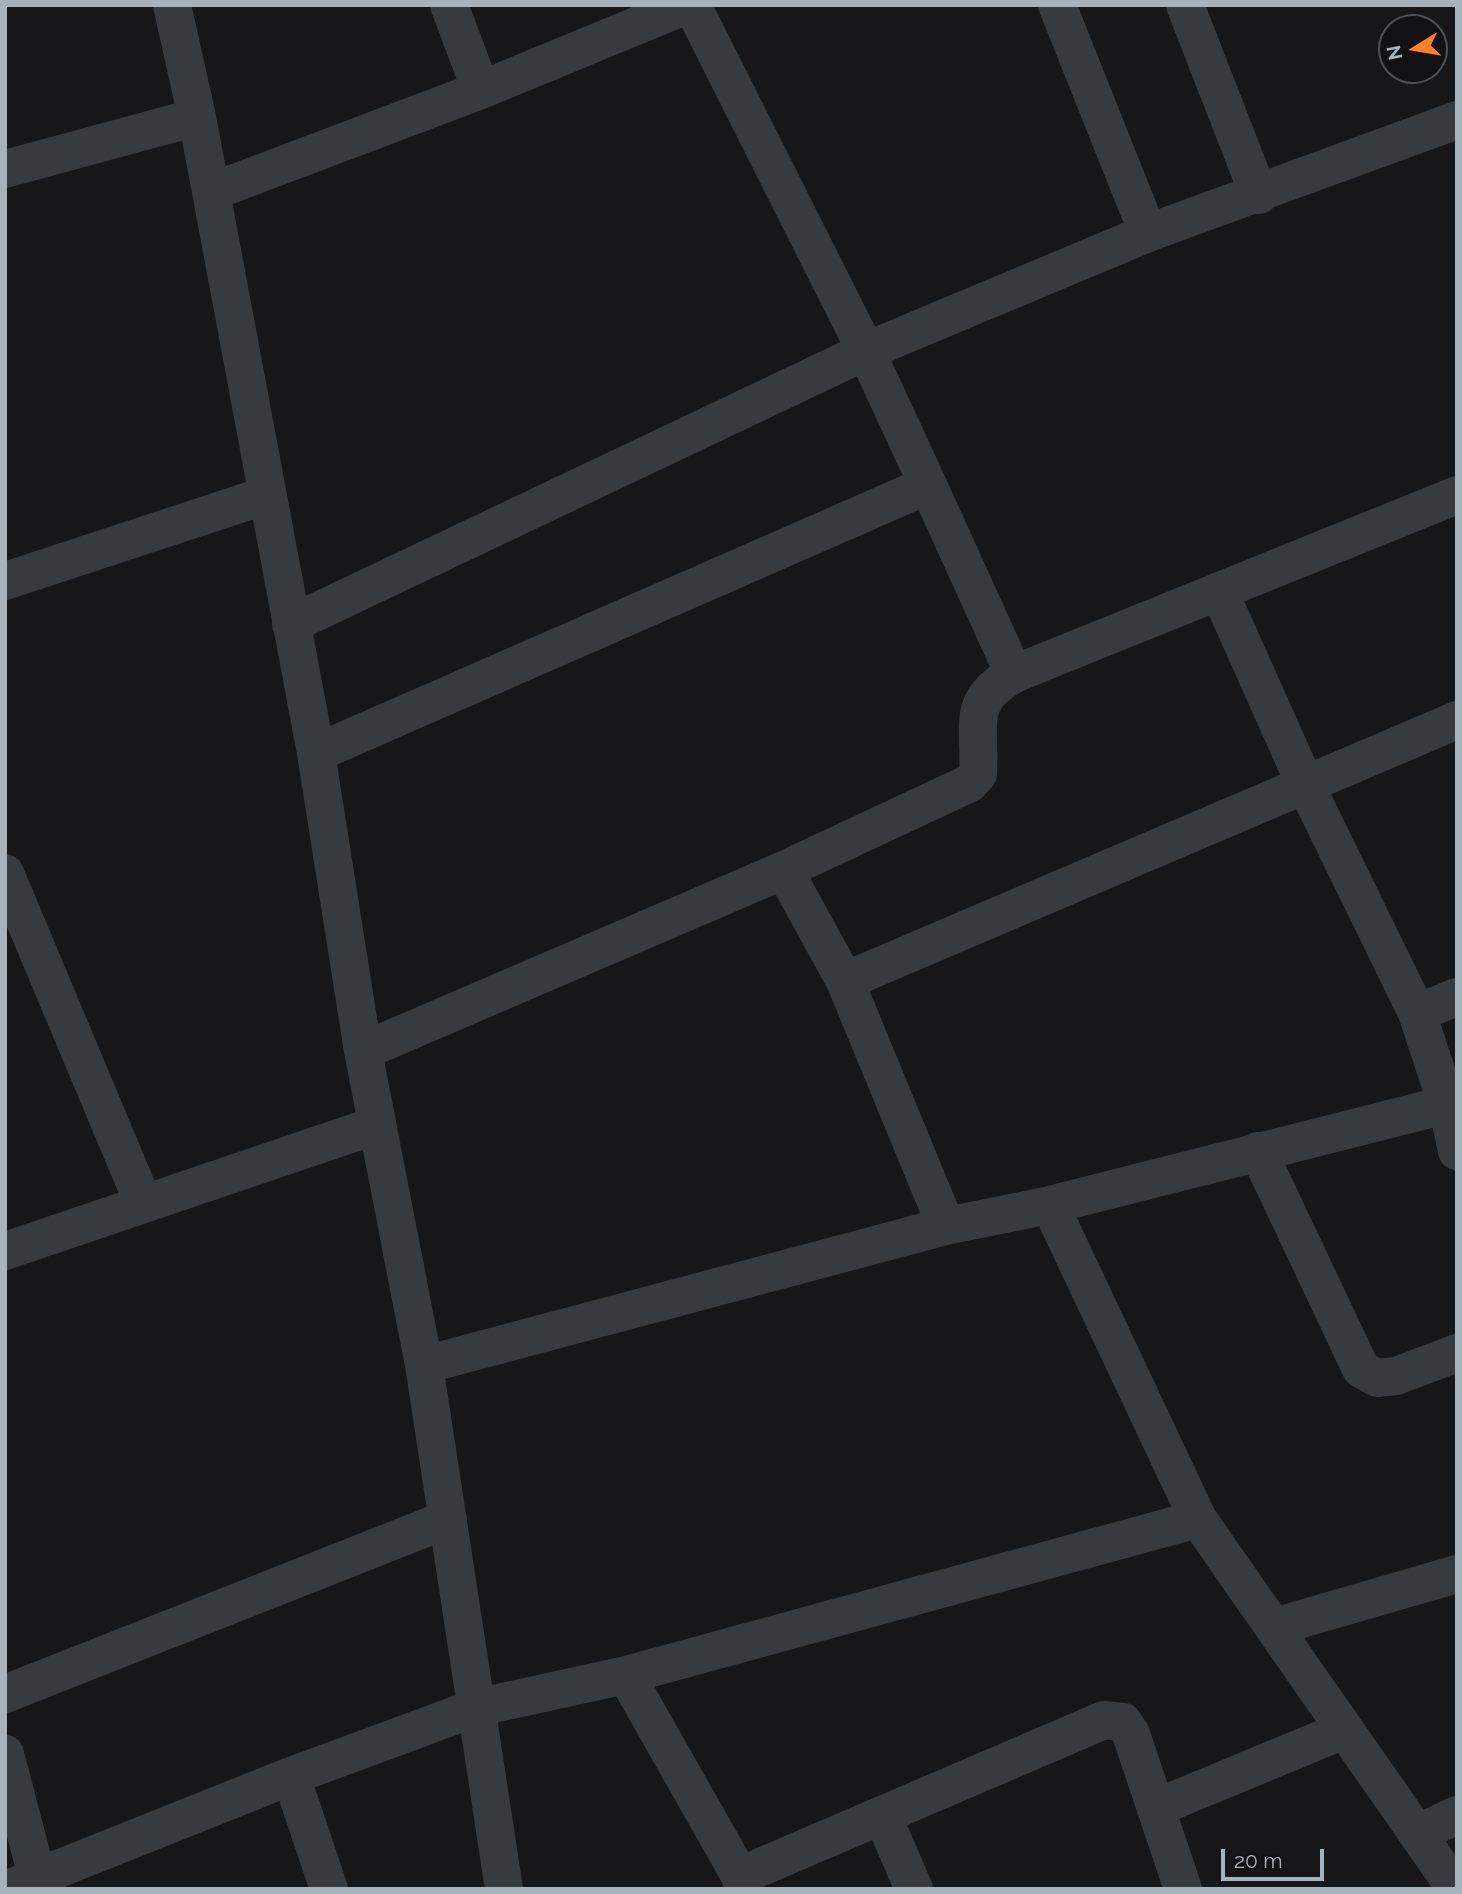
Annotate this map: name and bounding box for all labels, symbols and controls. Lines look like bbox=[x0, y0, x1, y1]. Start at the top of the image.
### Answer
north arrow bbox=[1378, 14, 1448, 84]
text: N bbox=[1382, 43, 1407, 62]
scale bar bbox=[1224, 1834, 1327, 1878]
text: 20 m bbox=[1234, 1848, 1282, 1873]

